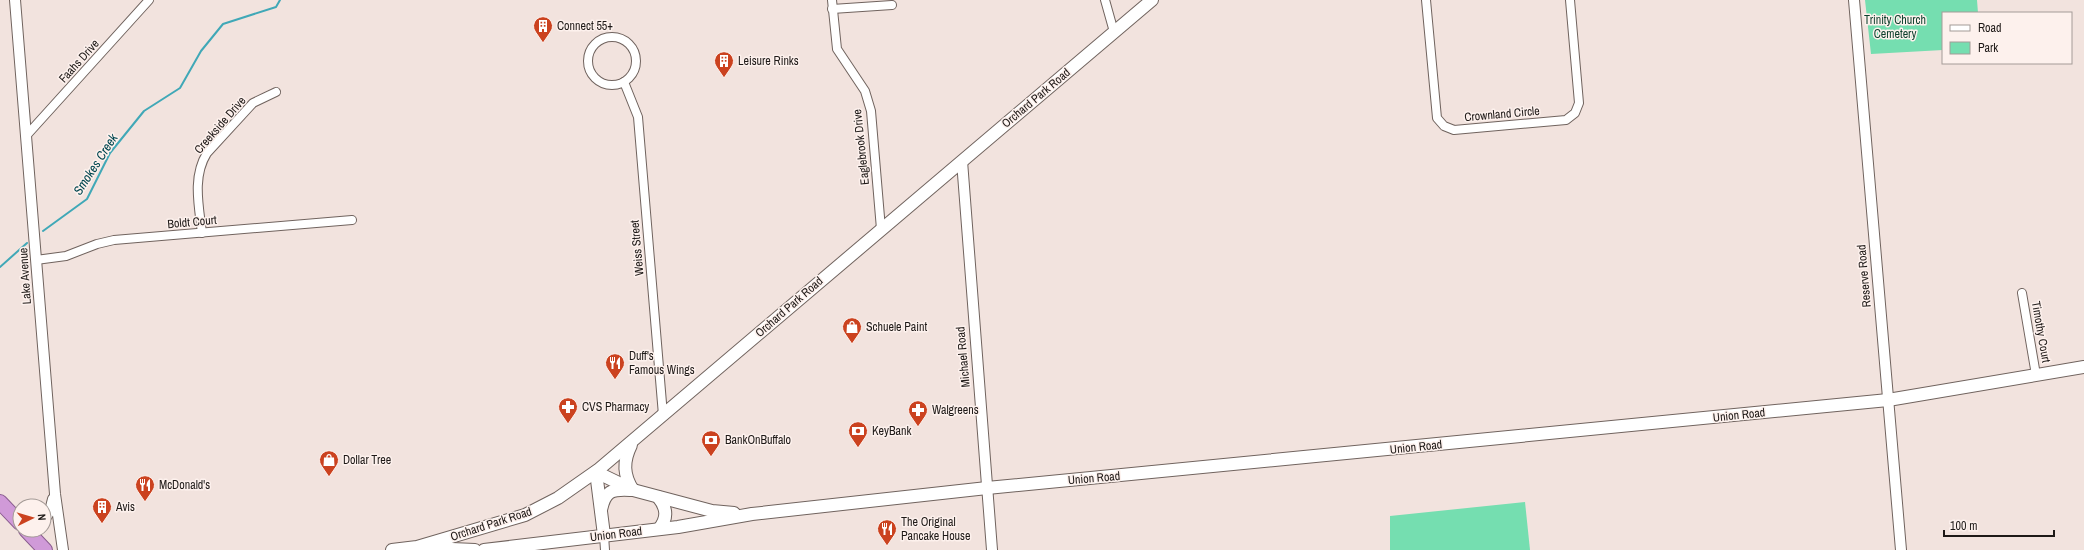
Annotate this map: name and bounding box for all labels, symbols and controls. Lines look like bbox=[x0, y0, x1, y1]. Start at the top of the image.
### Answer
park label: Trinity Church Cemetery bbox=[1864, 12, 1926, 42]
legend bbox=[1942, 12, 2072, 64]
building icon: Connect 55+ bbox=[532, 15, 554, 43]
place label: Connect 55+ bbox=[557, 18, 613, 34]
text: Road bbox=[1978, 20, 2002, 36]
street label: Faahs Drive bbox=[55, 36, 103, 86]
text: Park bbox=[1978, 40, 1998, 56]
building icon: Leisure Rinks bbox=[713, 50, 735, 78]
place label: Leisure Rinks bbox=[738, 53, 799, 69]
street label: Orchard Park Road bbox=[998, 65, 1074, 131]
street label: Creekside Drive bbox=[191, 93, 249, 157]
street label: Crownland Circle bbox=[1464, 103, 1540, 125]
street label: Eaglebrook Drive bbox=[849, 108, 873, 186]
water label: Smokes Creek bbox=[69, 130, 122, 198]
street label: Boldt Court bbox=[167, 212, 217, 232]
street label: Weiss Street bbox=[627, 219, 647, 277]
street label: Reserve Road bbox=[1853, 244, 1875, 308]
street label: Lake Avenue bbox=[15, 247, 35, 305]
street label: Orchard Park Road bbox=[752, 273, 826, 341]
street label: Timothy Court bbox=[2028, 300, 2054, 364]
shop icon: Schuele Paint bbox=[841, 316, 863, 344]
place label: Schuele Paint bbox=[866, 319, 928, 335]
street label: Michael Road bbox=[952, 326, 974, 388]
place label: Duff's Famous Wings bbox=[629, 348, 695, 378]
restaurant icon: Duff's Famous Wings bbox=[604, 352, 626, 380]
pharmacy icon: CVS Pharmacy bbox=[557, 396, 579, 424]
place label: CVS Pharmacy bbox=[582, 399, 649, 415]
pharmacy icon: Walgreens bbox=[907, 399, 929, 427]
place label: Walgreens bbox=[932, 402, 979, 418]
street label: Union Road bbox=[1712, 404, 1766, 426]
bank icon: KeyBank bbox=[847, 420, 869, 448]
place label: KeyBank bbox=[872, 423, 911, 439]
bank icon: BankOnBuffalo bbox=[700, 429, 722, 457]
place label: BankOnBuffalo bbox=[725, 432, 791, 448]
street label: Union Road bbox=[1389, 436, 1443, 458]
shop icon: Dollar Tree bbox=[318, 449, 340, 477]
place label: Dollar Tree bbox=[343, 452, 391, 468]
street label: Union Road bbox=[1067, 468, 1121, 488]
restaurant icon: McDonald's bbox=[134, 474, 156, 502]
place label: McDonald's bbox=[159, 477, 210, 493]
building icon: Avis bbox=[91, 496, 113, 524]
north arrow bbox=[12, 498, 52, 538]
place label: Avis bbox=[115, 499, 135, 515]
street label: Orchard Park Road bbox=[448, 503, 534, 545]
scale bar bbox=[1944, 512, 2054, 538]
text: N bbox=[35, 513, 49, 521]
place label: The Original Pancake House bbox=[901, 514, 970, 544]
restaurant icon: The Original Pancake House bbox=[876, 518, 898, 546]
text: 100 m bbox=[1950, 518, 1977, 534]
street label: Union Road bbox=[589, 523, 643, 545]

